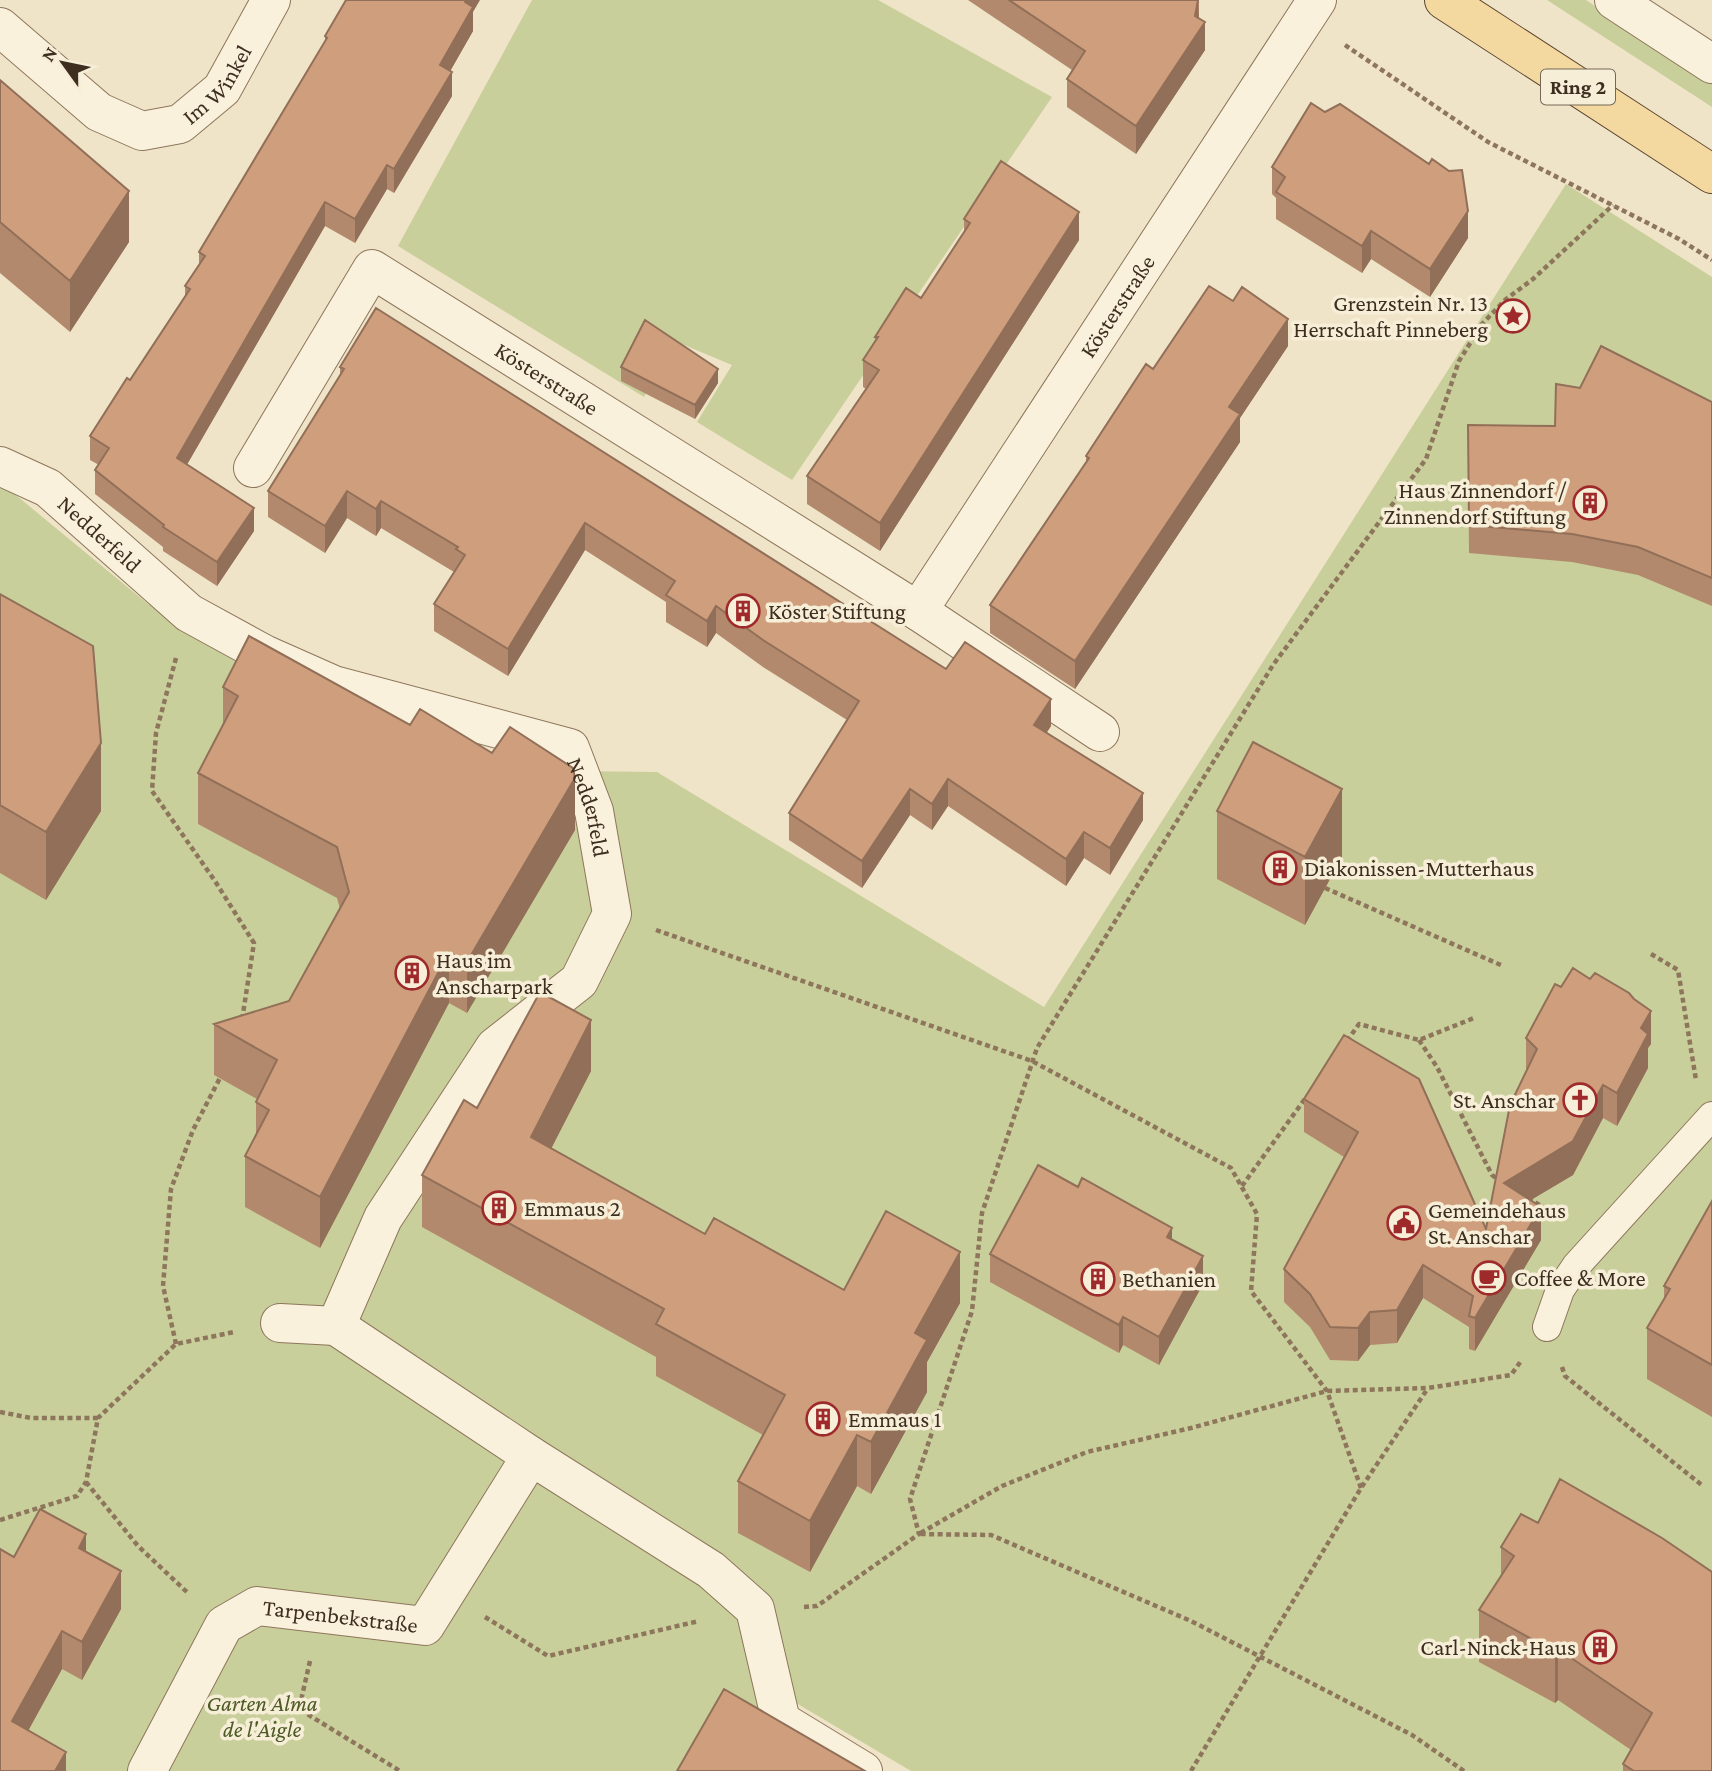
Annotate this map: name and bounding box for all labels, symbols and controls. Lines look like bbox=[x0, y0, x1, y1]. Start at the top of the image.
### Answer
north arrow bbox=[28, 28, 98, 98]
street label: Im Winkel bbox=[177, 41, 257, 130]
text: N bbox=[37, 43, 62, 65]
road number: Ring 2 bbox=[1541, 70, 1615, 104]
street label: Kösterstraße bbox=[1074, 250, 1160, 362]
place label: Grenzstein Nr. 13 Herrschaft Pinneberg bbox=[1293, 290, 1488, 342]
place icon: Grenzstein Nr. 13 Herrschaft Pinneberg bbox=[1494, 297, 1532, 335]
street label: Kösterstraße bbox=[490, 336, 603, 420]
place label: Haus Zinnendorf / Zinnendorf Stiftung bbox=[1384, 477, 1567, 529]
building icon: Haus Zinnendorf / Zinnendorf Stiftung bbox=[1571, 484, 1609, 522]
street label: Nedderfeld bbox=[53, 490, 147, 578]
building icon: Köster Stiftung bbox=[724, 592, 762, 630]
place label: Köster Stiftung bbox=[768, 598, 906, 624]
street label: Nedderfeld bbox=[562, 754, 615, 859]
building icon: Diakonissen-Mutterhaus bbox=[1261, 849, 1299, 887]
place label: Diakonissen-Mutterhaus bbox=[1304, 855, 1534, 881]
place label: Haus im Anscharpark bbox=[436, 947, 553, 999]
building icon: Haus im Anscharpark bbox=[393, 954, 431, 992]
church icon: St. Anschar bbox=[1561, 1081, 1599, 1119]
place label: St. Anschar bbox=[1453, 1087, 1556, 1113]
building icon: Emmaus 2 bbox=[480, 1189, 518, 1227]
place label: Emmaus 2 bbox=[524, 1195, 621, 1221]
place label: Gemeindehaus St. Anschar bbox=[1428, 1197, 1566, 1249]
public building icon: Gemeindehaus St. Anschar bbox=[1385, 1204, 1423, 1242]
cafe icon: Coffee & More bbox=[1470, 1259, 1508, 1297]
building icon: Bethanien bbox=[1079, 1260, 1117, 1298]
place label: Coffee & More bbox=[1514, 1265, 1646, 1291]
place label: Bethanien bbox=[1122, 1266, 1216, 1292]
building icon: Emmaus 1 bbox=[804, 1400, 842, 1438]
place label: Emmaus 1 bbox=[848, 1406, 941, 1432]
street label: Tarpenbekstraße bbox=[261, 1594, 419, 1638]
building icon: Carl-Ninck-Haus bbox=[1581, 1628, 1619, 1666]
place label: Carl-Ninck-Haus bbox=[1420, 1634, 1576, 1660]
park label: Garten Alma de l'Aigle bbox=[206, 1690, 318, 1742]

